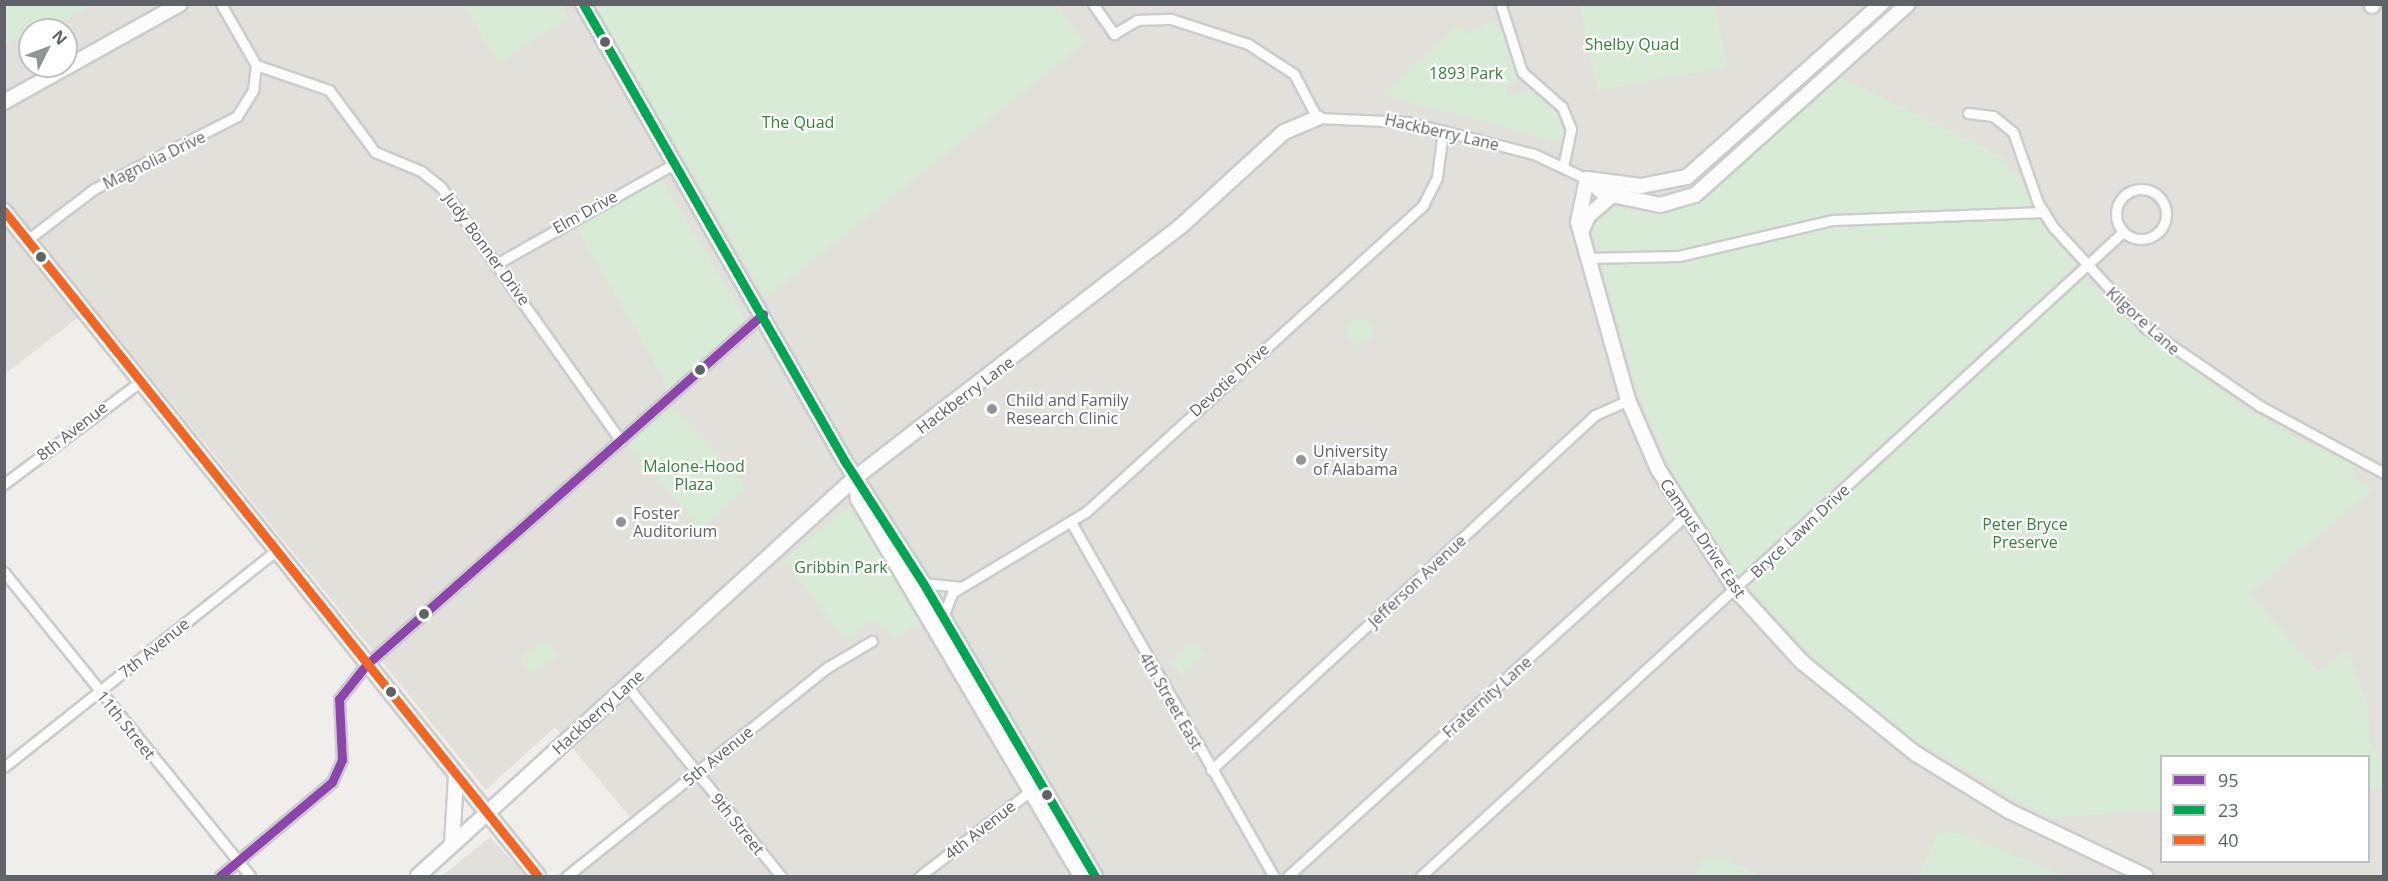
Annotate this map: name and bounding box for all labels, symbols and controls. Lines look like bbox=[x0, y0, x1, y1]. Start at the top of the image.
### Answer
north arrow bbox=[18, 18, 78, 78]
text: N bbox=[47, 25, 72, 49]
park label: Shelby Quad bbox=[1585, 34, 1679, 54]
unlabelled marker bbox=[599, 36, 611, 48]
park label: 1893 Park bbox=[1429, 63, 1503, 83]
street label: Hackberry Lane bbox=[1383, 110, 1501, 154]
park label: The Quad bbox=[762, 112, 834, 132]
street label: Magnolia Drive bbox=[100, 127, 208, 193]
street label: Elm Drive bbox=[549, 186, 621, 238]
street label: Judy Bonner Drive bbox=[440, 189, 534, 309]
unlabelled marker bbox=[35, 251, 47, 263]
street label: Kilgore Lane bbox=[2102, 283, 2184, 359]
street label: Devotie Drive bbox=[1185, 339, 1273, 421]
street label: Hackberry Lane bbox=[913, 352, 1017, 438]
unlabelled marker bbox=[694, 364, 706, 376]
place label: Child and Family Research Clinic bbox=[1006, 390, 1129, 428]
street label: 8th Avenue bbox=[33, 397, 111, 465]
marker: Child and Family Research Clinic bbox=[983, 400, 1001, 418]
place label: University of Alabama bbox=[1313, 441, 1398, 479]
marker: University of Alabama bbox=[1294, 453, 1308, 467]
park label: Malone-Hood Plaza bbox=[643, 456, 745, 494]
street label: Campus Drive East bbox=[1656, 475, 1750, 601]
street label: Bryce Lawn Drive bbox=[1746, 480, 1854, 582]
place label: Foster Auditorium bbox=[633, 503, 717, 541]
park label: Peter Bryce Preserve bbox=[1982, 514, 2068, 552]
marker: Foster Auditorium bbox=[614, 515, 628, 529]
street label: Jefferson Avenue bbox=[1364, 531, 1470, 631]
park label: Gribbin Park bbox=[794, 557, 888, 577]
unlabelled marker bbox=[418, 608, 430, 620]
street label: 7th Avenue bbox=[115, 614, 193, 682]
street label: 4th Street East bbox=[1135, 649, 1207, 753]
street label: Fraternity Lane bbox=[1439, 652, 1535, 742]
street label: Hackberry Lane bbox=[548, 666, 648, 758]
unlabelled marker bbox=[385, 686, 397, 698]
street label: 11th Street bbox=[93, 687, 159, 763]
street label: 5th Avenue bbox=[679, 722, 757, 790]
legend bbox=[2160, 755, 2370, 863]
text: 95 bbox=[2218, 768, 2239, 792]
street label: 9th Street bbox=[707, 789, 769, 859]
unlabelled marker bbox=[1041, 789, 1053, 801]
street label: 4th Avenue bbox=[941, 796, 1019, 864]
text: 23 bbox=[2218, 798, 2239, 822]
text: 40 bbox=[2218, 828, 2239, 852]

